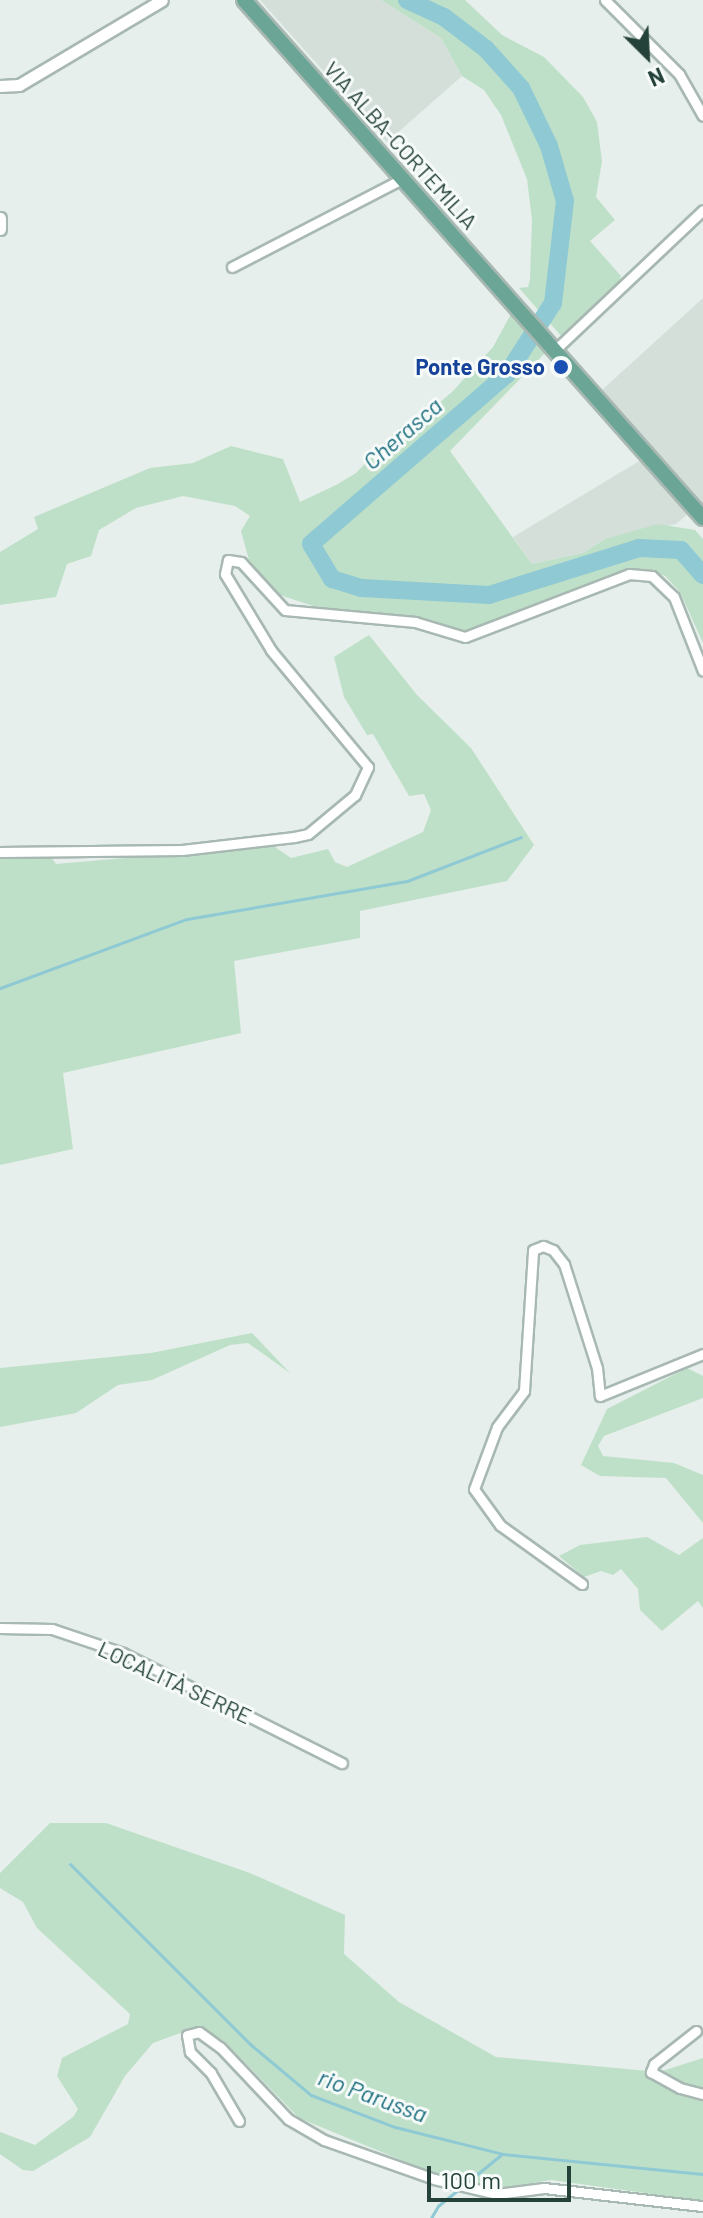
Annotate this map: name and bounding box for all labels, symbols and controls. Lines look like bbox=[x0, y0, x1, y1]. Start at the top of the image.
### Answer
north arrow bbox=[607, 16, 687, 96]
street label: VIA ALBA-CORTEMILIA bbox=[319, 56, 483, 234]
text: N bbox=[645, 63, 669, 93]
place label: Ponte Grosso bbox=[416, 354, 545, 380]
marker: Ponte Grosso bbox=[552, 358, 570, 376]
water label: Cherasca bbox=[356, 391, 448, 475]
street label: LOCALITÀ SERRE bbox=[94, 1635, 256, 1729]
water label: rio Parussa bbox=[315, 2062, 431, 2128]
scale bar bbox=[431, 2150, 575, 2200]
text: 100 m bbox=[441, 2165, 501, 2194]

